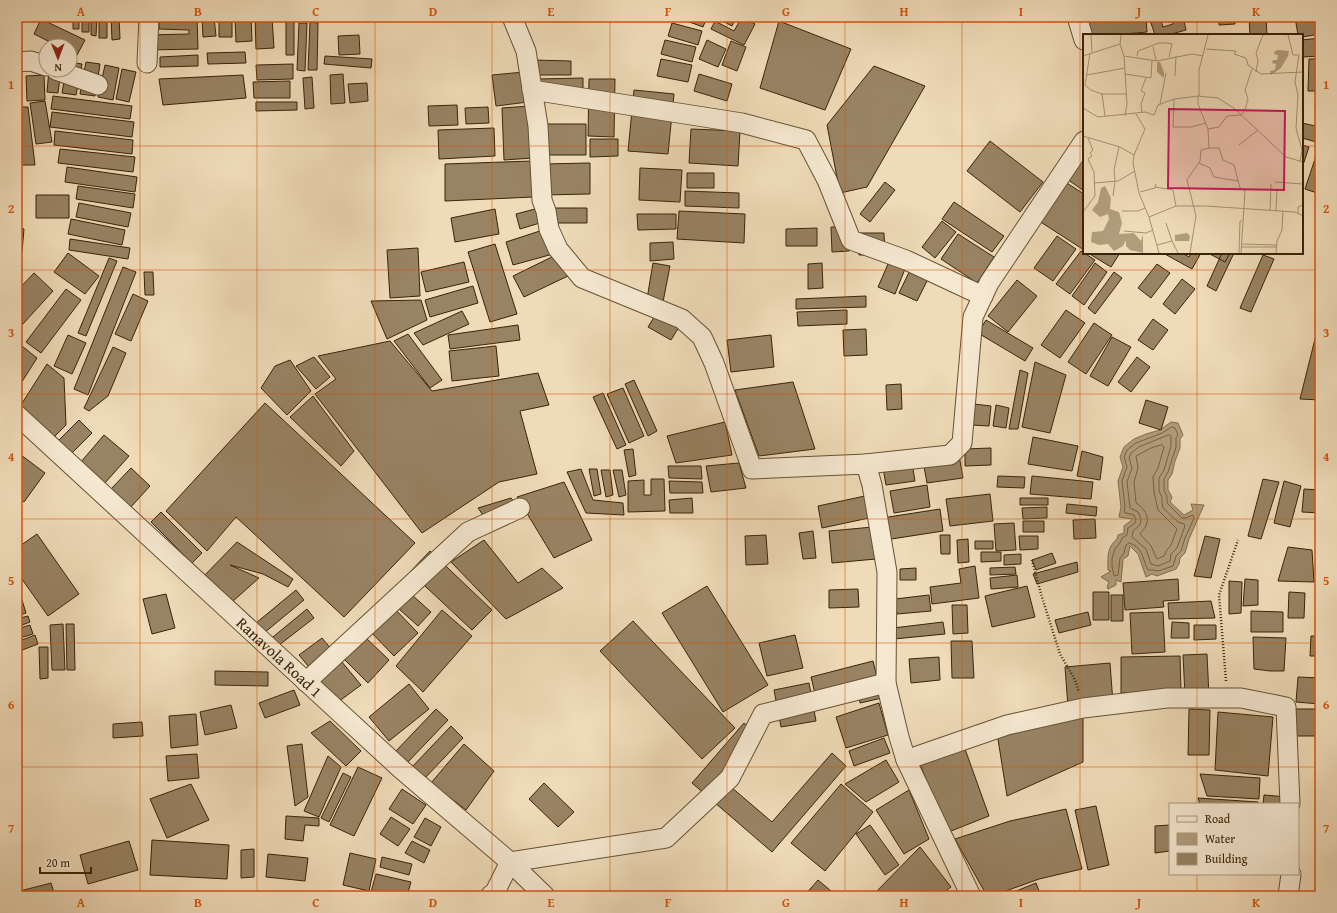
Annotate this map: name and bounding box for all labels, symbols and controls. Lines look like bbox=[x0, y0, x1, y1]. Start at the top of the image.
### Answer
text: A bbox=[77, 2, 86, 21]
text: B bbox=[194, 2, 202, 21]
text: C bbox=[312, 2, 320, 21]
text: D bbox=[429, 2, 437, 21]
text: E bbox=[548, 2, 555, 21]
text: F bbox=[665, 2, 672, 21]
text: G bbox=[782, 2, 790, 21]
text: H bbox=[899, 2, 909, 21]
text: I bbox=[1019, 2, 1023, 21]
text: J bbox=[1135, 2, 1142, 21]
text: K bbox=[1252, 2, 1261, 21]
inset map bbox=[1083, 34, 1303, 254]
north arrow bbox=[38, 38, 78, 78]
text: N bbox=[54, 60, 62, 76]
text: 1 bbox=[8, 75, 14, 94]
text: 1 bbox=[1323, 75, 1329, 94]
text: 2 bbox=[8, 199, 15, 218]
text: 2 bbox=[1323, 199, 1330, 218]
text: 3 bbox=[8, 323, 14, 342]
text: 3 bbox=[1323, 323, 1329, 342]
text: 4 bbox=[8, 447, 15, 466]
text: 4 bbox=[1323, 447, 1330, 466]
text: 5 bbox=[8, 571, 15, 590]
text: 5 bbox=[1323, 571, 1330, 590]
street label: Ranavola Road 1 bbox=[231, 611, 328, 703]
text: 6 bbox=[8, 695, 15, 714]
text: 6 bbox=[1323, 695, 1330, 714]
legend bbox=[1169, 803, 1299, 875]
text: Road bbox=[1205, 810, 1231, 827]
text: 7 bbox=[8, 819, 15, 838]
text: 7 bbox=[1323, 819, 1330, 838]
text: Water bbox=[1205, 830, 1235, 847]
scale bar bbox=[40, 849, 91, 875]
text: Building bbox=[1205, 850, 1248, 867]
text: 20 m bbox=[46, 854, 70, 871]
text: A bbox=[77, 893, 86, 912]
text: B bbox=[194, 893, 202, 912]
text: C bbox=[312, 893, 320, 912]
text: D bbox=[429, 893, 437, 912]
text: E bbox=[548, 893, 555, 912]
text: F bbox=[665, 893, 672, 912]
text: G bbox=[782, 893, 790, 912]
text: H bbox=[899, 893, 909, 912]
text: I bbox=[1019, 893, 1023, 912]
text: J bbox=[1135, 893, 1142, 912]
text: K bbox=[1252, 893, 1261, 912]

